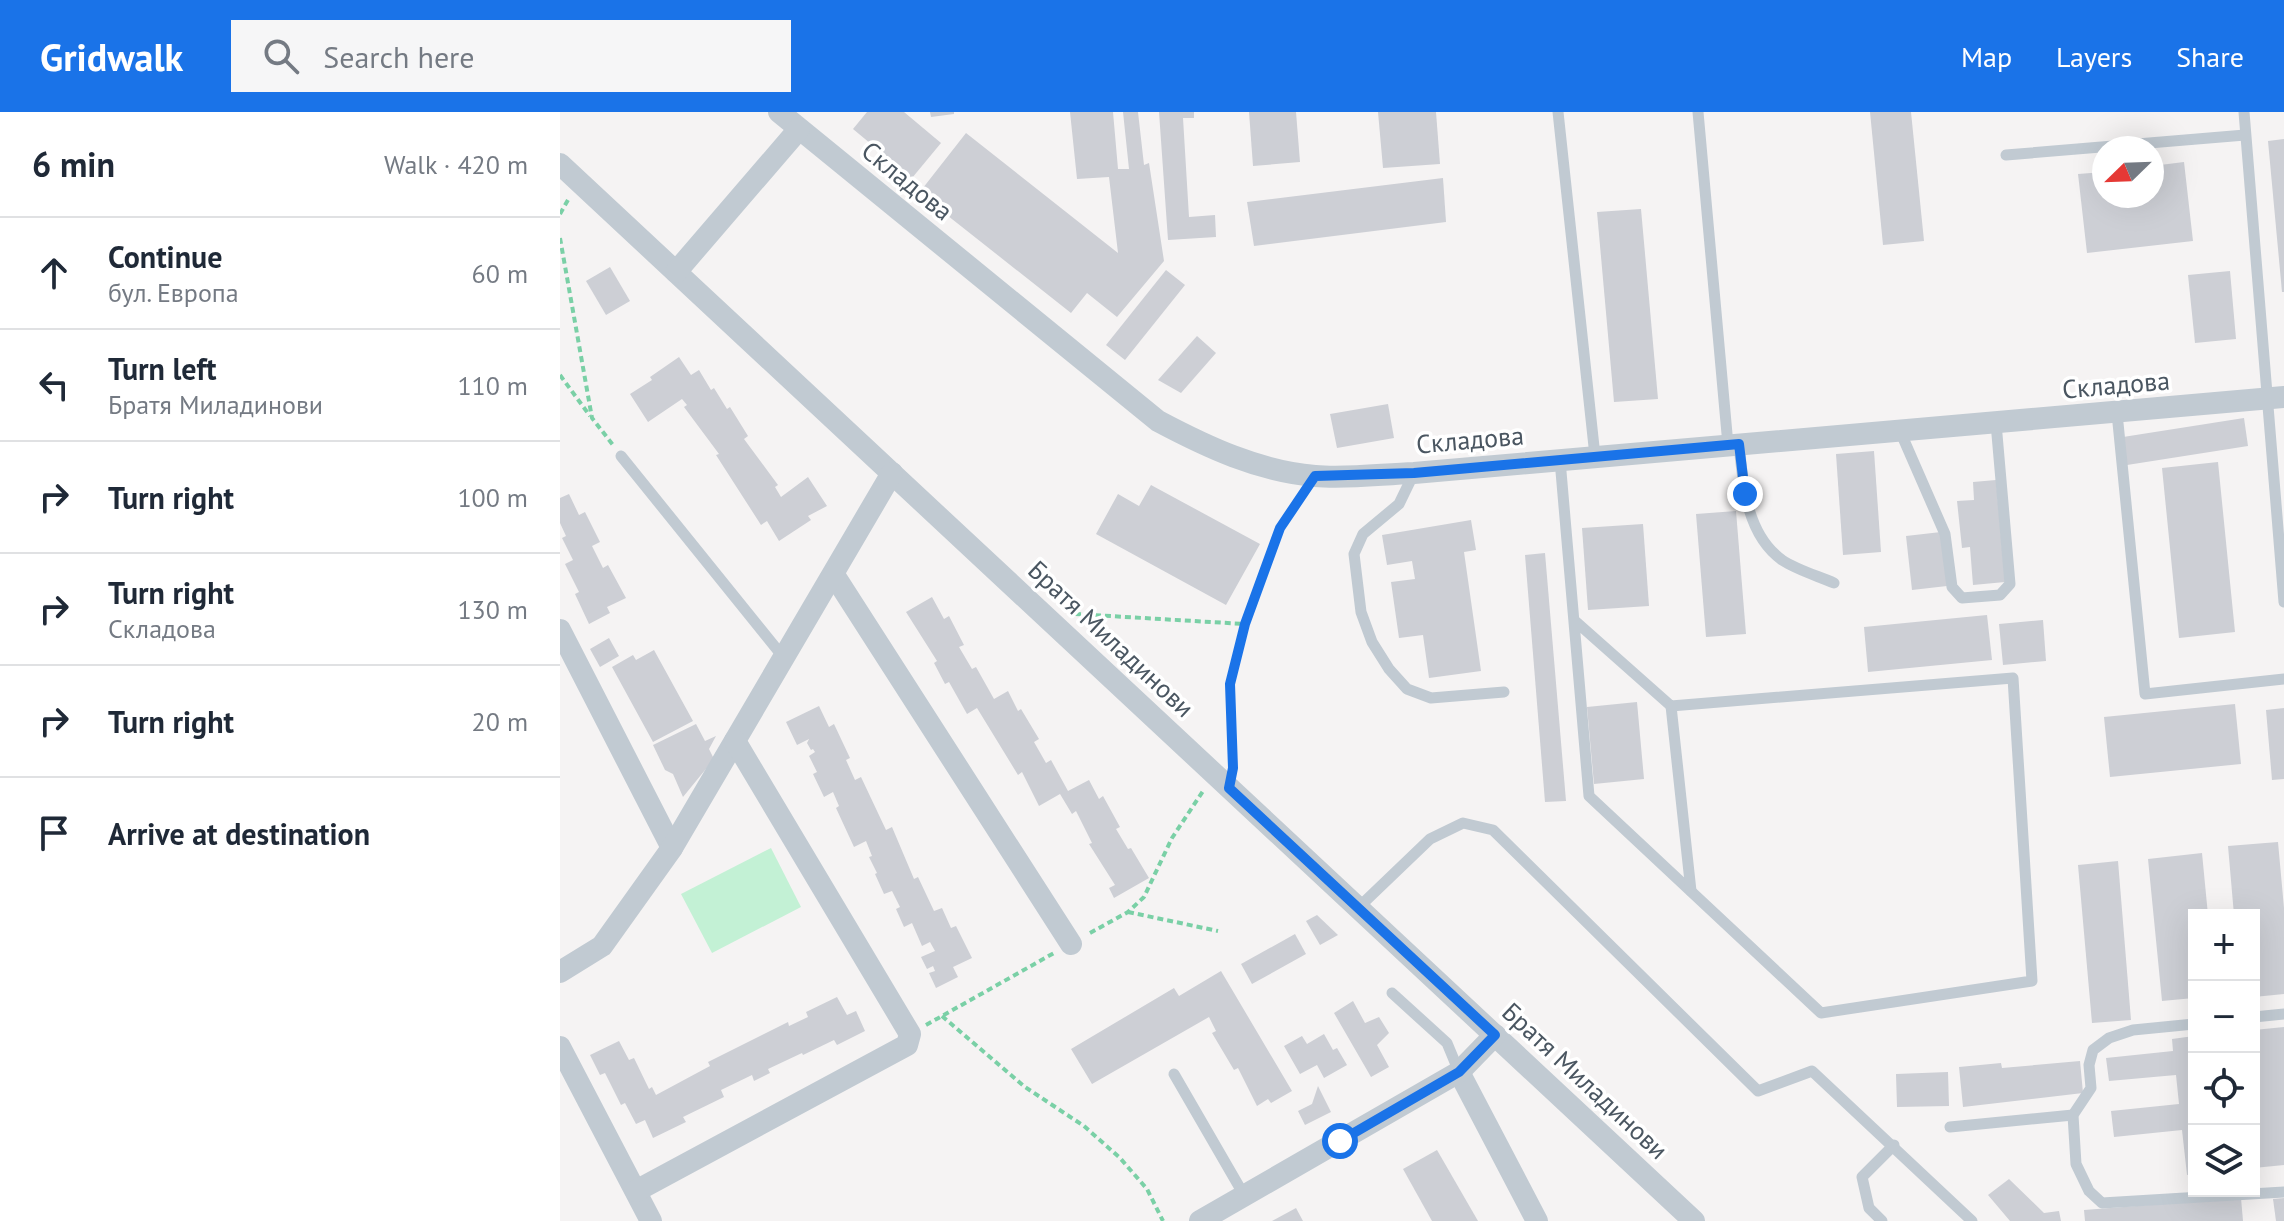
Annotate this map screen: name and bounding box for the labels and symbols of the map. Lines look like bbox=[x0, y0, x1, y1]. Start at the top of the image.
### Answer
street label: Складова bbox=[855, 134, 960, 227]
north arrow bbox=[2092, 136, 2164, 208]
street label: Складова bbox=[2061, 363, 2171, 406]
street label: Складова bbox=[1415, 418, 1525, 461]
route end bbox=[1727, 476, 1763, 512]
street label: Братя Миладинови bbox=[1021, 553, 1201, 724]
street label: Братя Миладинови bbox=[1495, 995, 1675, 1166]
route start bbox=[1322, 1123, 1358, 1159]

